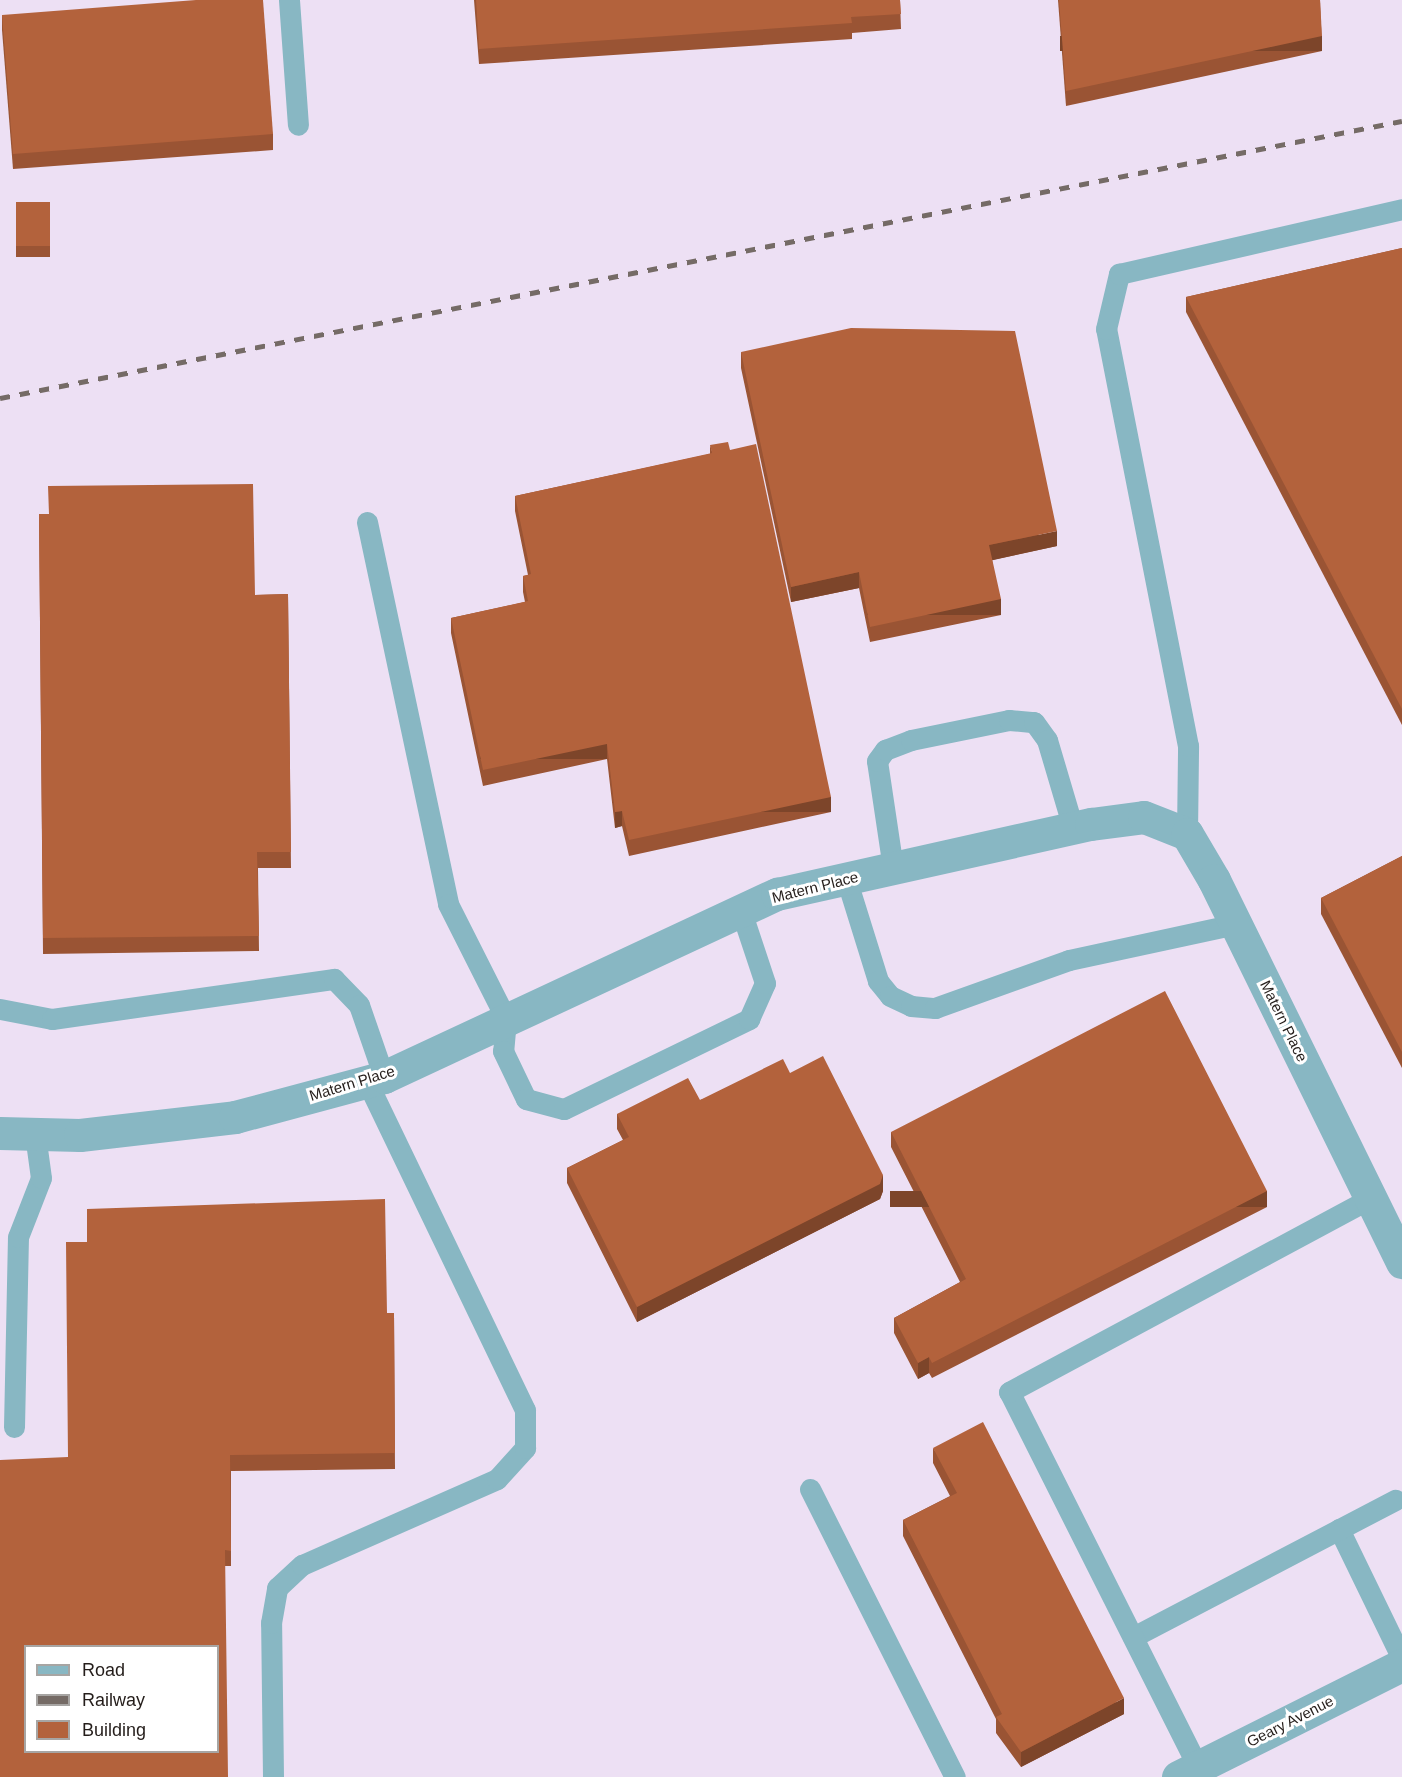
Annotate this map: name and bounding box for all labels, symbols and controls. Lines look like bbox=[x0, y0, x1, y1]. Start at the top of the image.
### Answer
street label: Matern Place bbox=[770, 868, 860, 906]
street label: Matern Place bbox=[1257, 977, 1311, 1065]
street label: Matern Place bbox=[307, 1061, 397, 1105]
legend bbox=[24, 1645, 219, 1753]
text: Road bbox=[82, 1660, 125, 1680]
text: Railway bbox=[82, 1690, 145, 1710]
street label: Geary Avenue bbox=[1243, 1691, 1337, 1751]
text: Building bbox=[82, 1720, 146, 1740]

